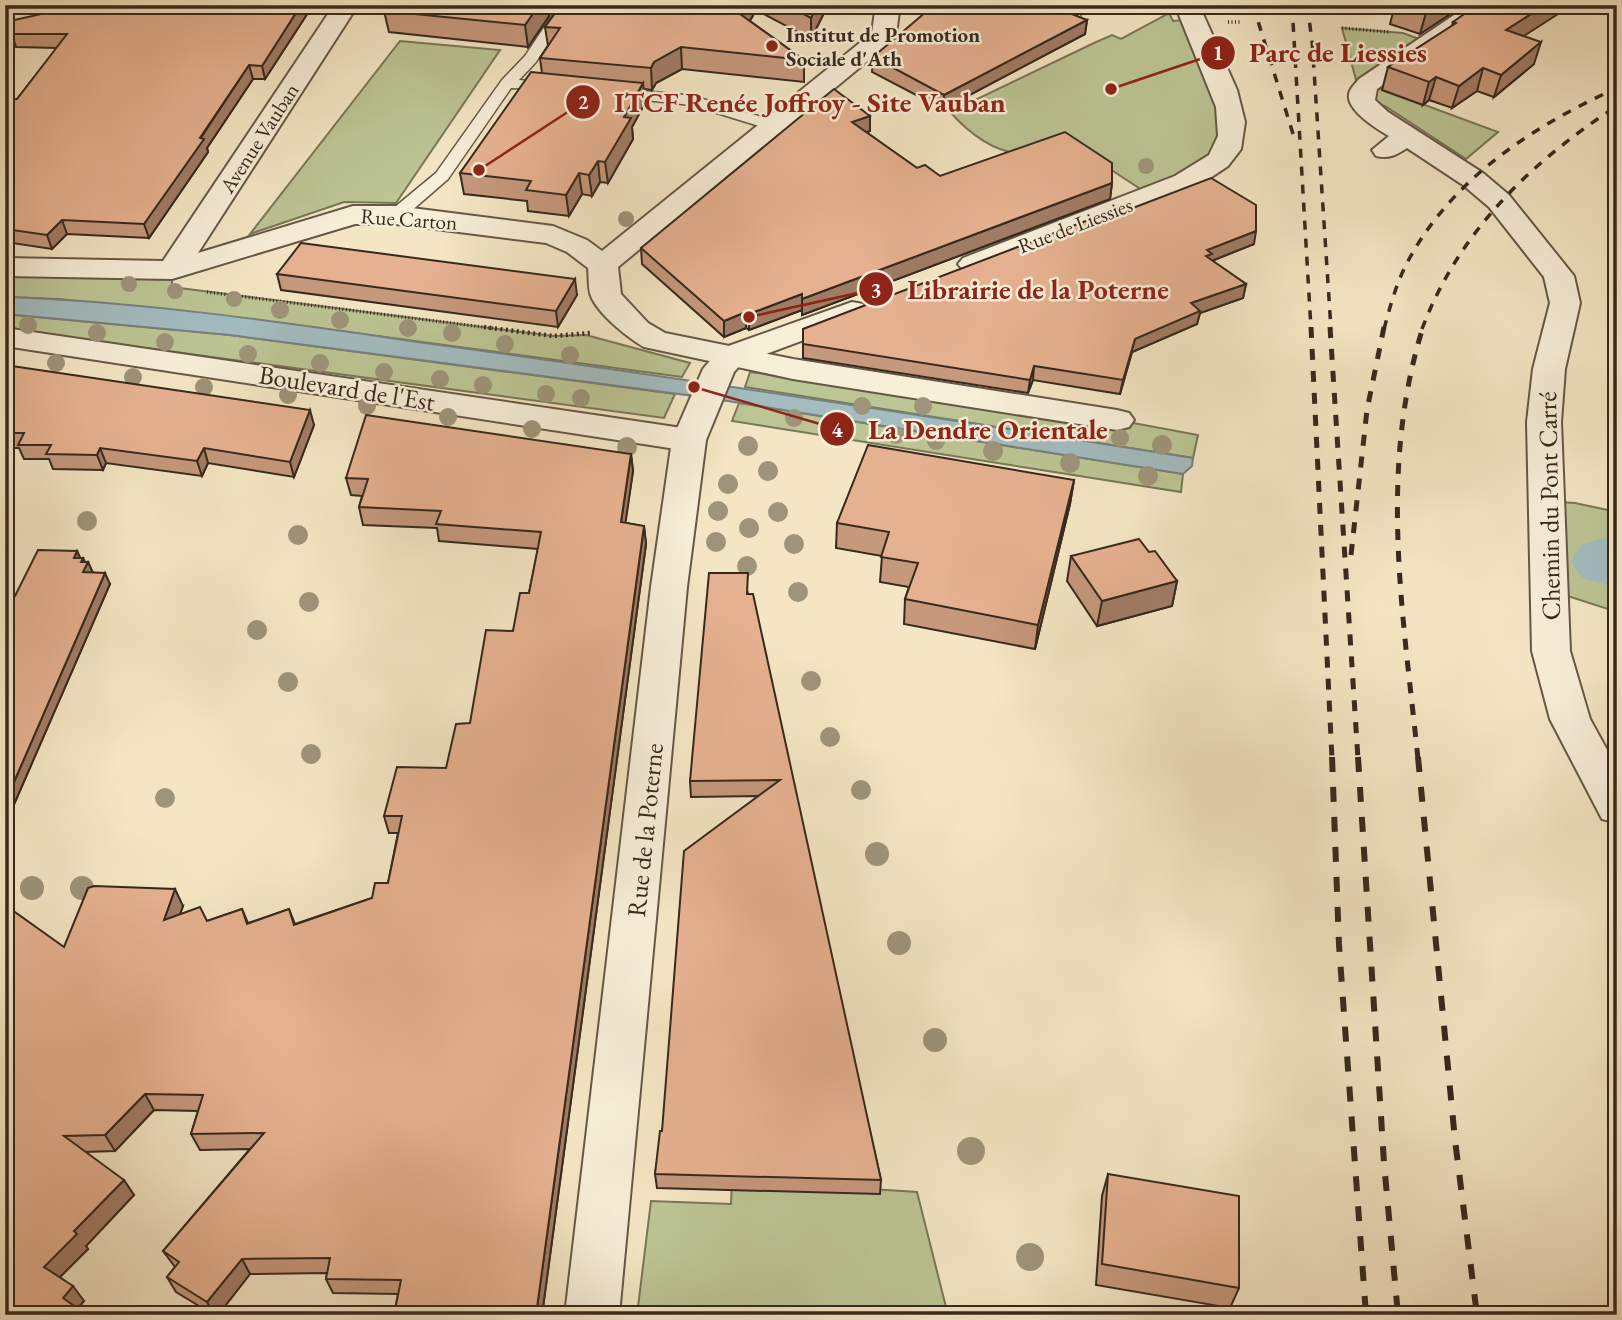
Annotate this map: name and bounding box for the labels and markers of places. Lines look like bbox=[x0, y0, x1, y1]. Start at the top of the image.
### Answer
place label: Institut de Promotion Sociale d'Ath bbox=[786, 21, 980, 72]
callout: Parc de Liessies bbox=[1200, 28, 1441, 77]
marker: Institut de Promotion Sociale d'Ath bbox=[764, 38, 780, 54]
callout: ITCF Renée Joffroy - Site Vauban bbox=[566, 77, 1020, 126]
callout: Librairie de la Poterne bbox=[858, 265, 1183, 314]
callout: La Dendre Orientale bbox=[819, 405, 1122, 454]

